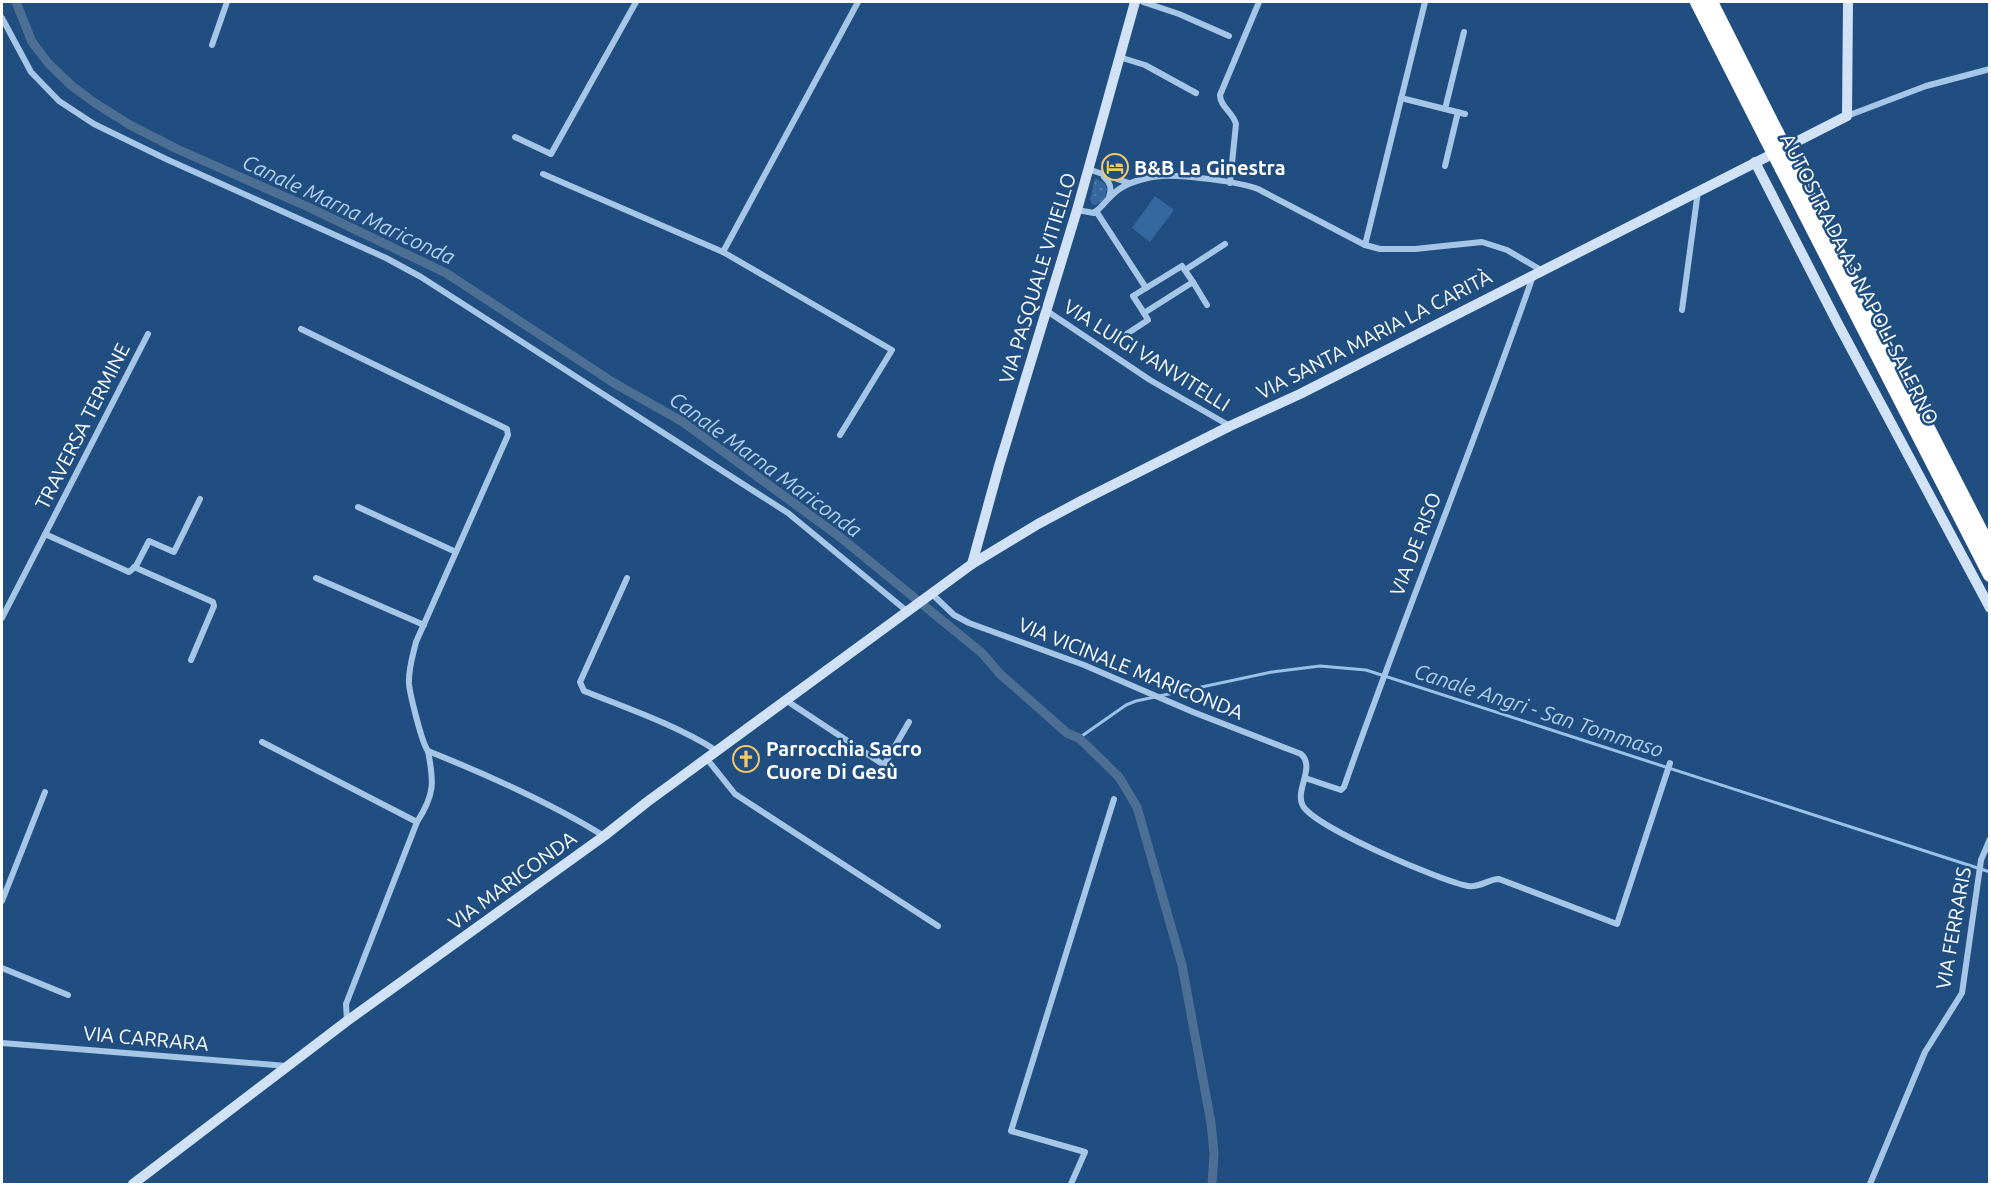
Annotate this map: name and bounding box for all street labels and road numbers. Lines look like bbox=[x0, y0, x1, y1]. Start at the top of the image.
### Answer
street label: AUTOSTRADA A3 NAPOLI-SALERNO bbox=[1776, 129, 1944, 429]
street label: VIA PASQUALE VITIELLO bbox=[994, 170, 1080, 386]
street label: VIA SANTA MARIA LA CARITÀ bbox=[1253, 265, 1495, 403]
street label: VIA LUIGI VANVITELLI bbox=[1060, 294, 1234, 416]
street label: TRAVERSA TERMINE bbox=[30, 339, 134, 513]
street label: VIA DE RISO bbox=[1385, 489, 1445, 599]
street label: VIA VICINALE MARICONDA bbox=[1015, 612, 1247, 724]
street label: VIA MARICONDA bbox=[444, 826, 580, 934]
street label: VIA FERRARIS bbox=[1931, 865, 1975, 991]
street label: VIA CARRARA bbox=[82, 1021, 210, 1055]

